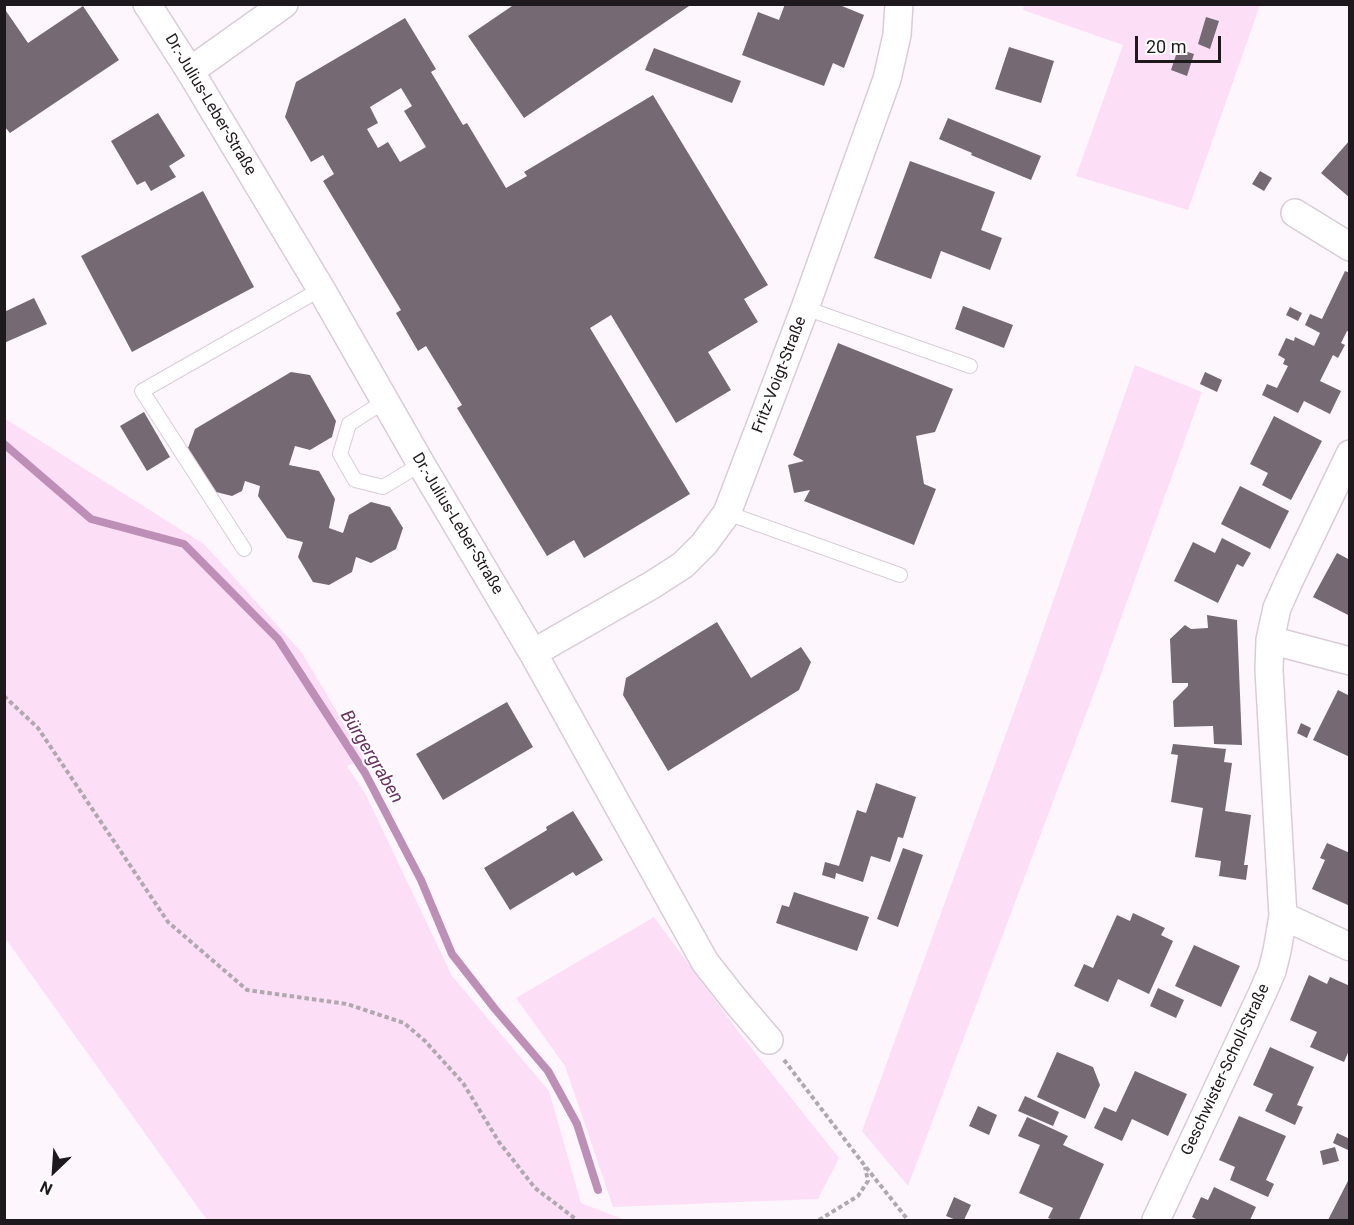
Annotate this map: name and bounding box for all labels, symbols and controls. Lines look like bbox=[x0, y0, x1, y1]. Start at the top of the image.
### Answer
scale bar bbox=[1138, 24, 1224, 62]
street label: Dr.-Julius-Leber-Straße bbox=[160, 31, 260, 179]
text: 20 m bbox=[1146, 36, 1186, 57]
street label: Fritz-Voigt-Straße bbox=[749, 314, 811, 436]
street label: Dr.-Julius-Leber-Straße bbox=[407, 450, 507, 598]
water label: Bürgergraben bbox=[335, 707, 407, 807]
street label: Geschwister-Scholl-Straße bbox=[1178, 981, 1274, 1159]
north arrow bbox=[24, 1141, 84, 1201]
text: N bbox=[37, 1177, 55, 1199]

